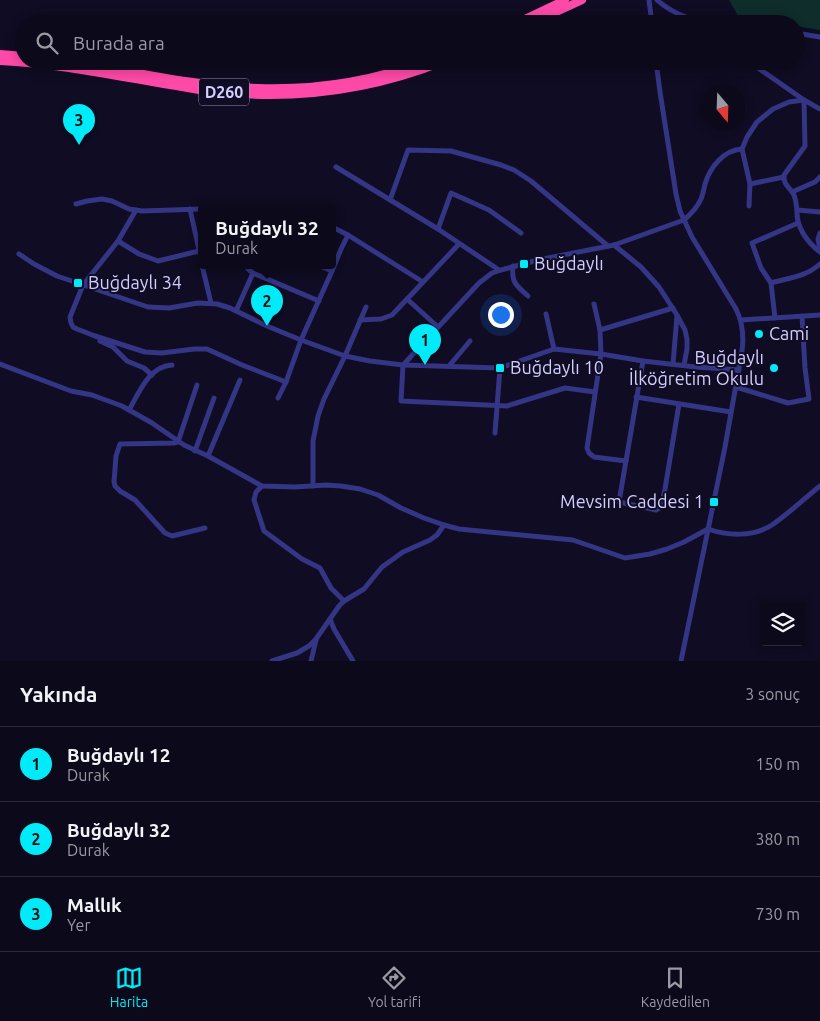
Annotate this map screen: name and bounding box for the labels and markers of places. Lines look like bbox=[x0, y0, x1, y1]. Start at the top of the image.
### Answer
pin: 3 bbox=[63, 104, 95, 145]
place label: Buğdaylı bbox=[534, 253, 604, 273]
marker: Buğdaylı bbox=[518, 258, 530, 270]
place label: Buğdaylı 34 bbox=[88, 272, 182, 292]
marker: Buğdaylı 34 bbox=[72, 277, 84, 289]
pin: 2 bbox=[251, 285, 283, 326]
place label: Cami bbox=[769, 323, 809, 343]
pin: 1 bbox=[409, 324, 441, 365]
marker: Cami bbox=[753, 328, 765, 340]
place label: Buğdaylı İlköğretim Okulu bbox=[629, 347, 764, 388]
place label: Buğdaylı 10 bbox=[510, 357, 604, 377]
marker: Buğdaylı 10 bbox=[494, 362, 506, 374]
marker: Buğdaylı İlköğretim Okulu bbox=[768, 362, 780, 374]
place label: Mevsim Caddesi 1 bbox=[560, 491, 704, 511]
marker: Mevsim Caddesi 1 bbox=[708, 496, 720, 508]

